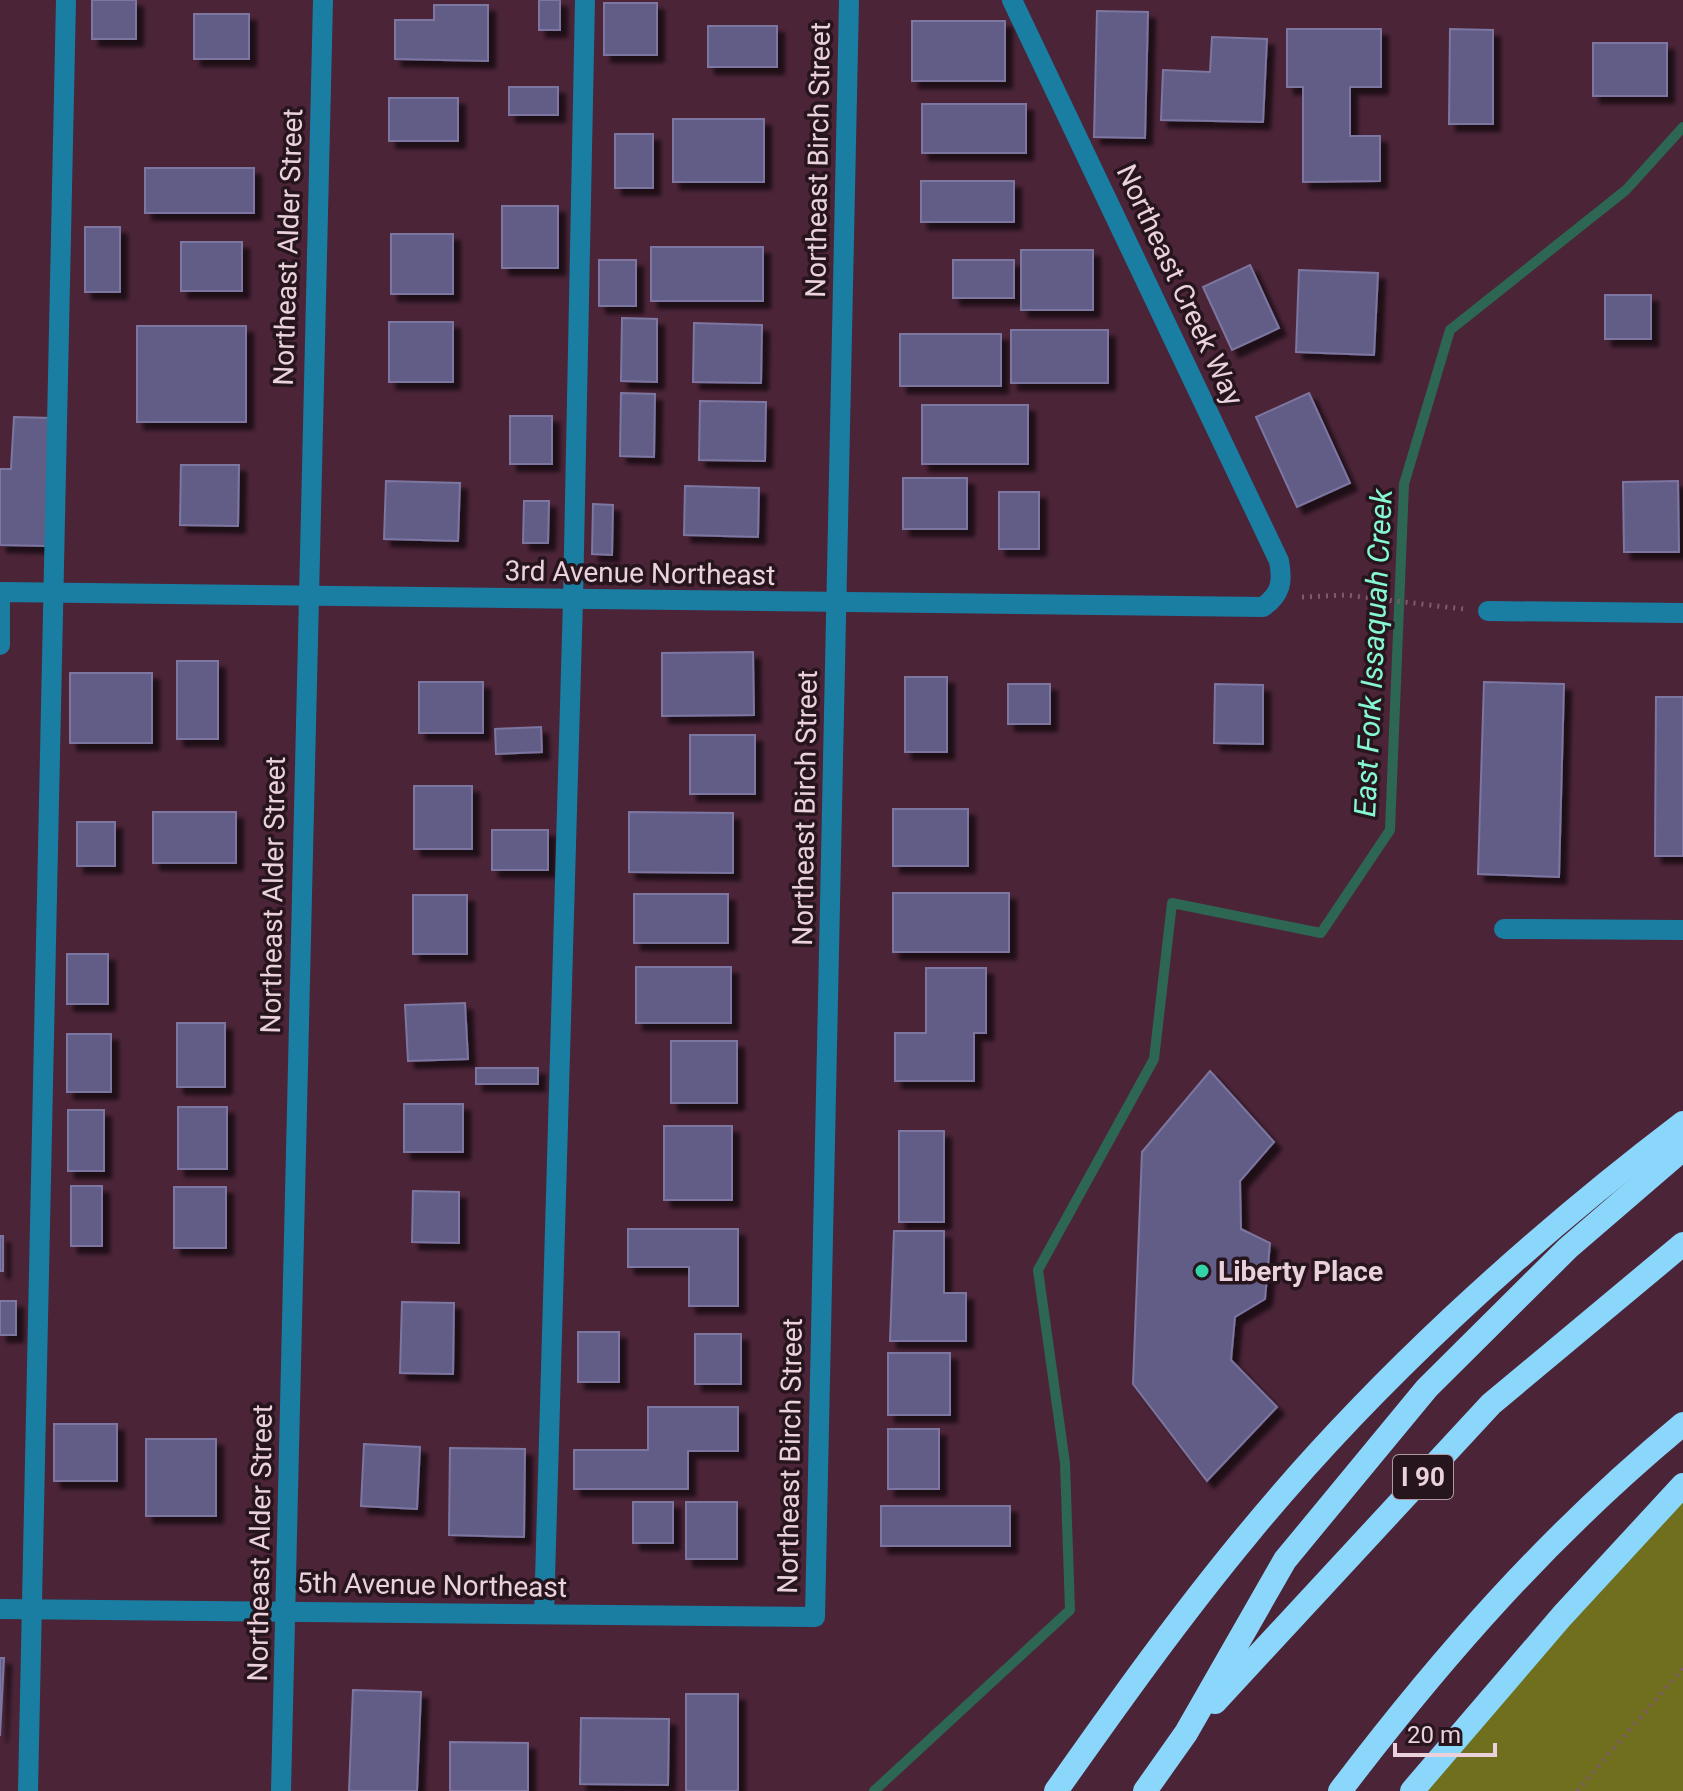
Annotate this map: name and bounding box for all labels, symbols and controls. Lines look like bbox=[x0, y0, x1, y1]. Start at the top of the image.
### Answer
street label: Northeast Birch Street bbox=[799, 22, 837, 298]
street label: Northeast Alder Street bbox=[267, 108, 309, 386]
street label: Northeast Creek Way bbox=[1110, 159, 1250, 411]
water label: East Fork Issaquah Creek bbox=[1347, 487, 1399, 818]
street label: 3rd Avenue Northeast bbox=[504, 554, 776, 592]
street label: Northeast Birch Street bbox=[786, 670, 824, 946]
street label: Northeast Alder Street bbox=[254, 756, 292, 1034]
place label: Liberty Place bbox=[1218, 1255, 1383, 1288]
marker: Liberty Place bbox=[1193, 1262, 1211, 1280]
street label: Northeast Birch Street bbox=[771, 1318, 809, 1594]
street label: Northeast Alder Street bbox=[241, 1404, 279, 1682]
road number: I 90 bbox=[1393, 1455, 1453, 1499]
street label: 5th Avenue Northeast bbox=[297, 1566, 567, 1604]
scale bar bbox=[1395, 1707, 1495, 1757]
text: 20 m bbox=[1407, 1721, 1461, 1749]

